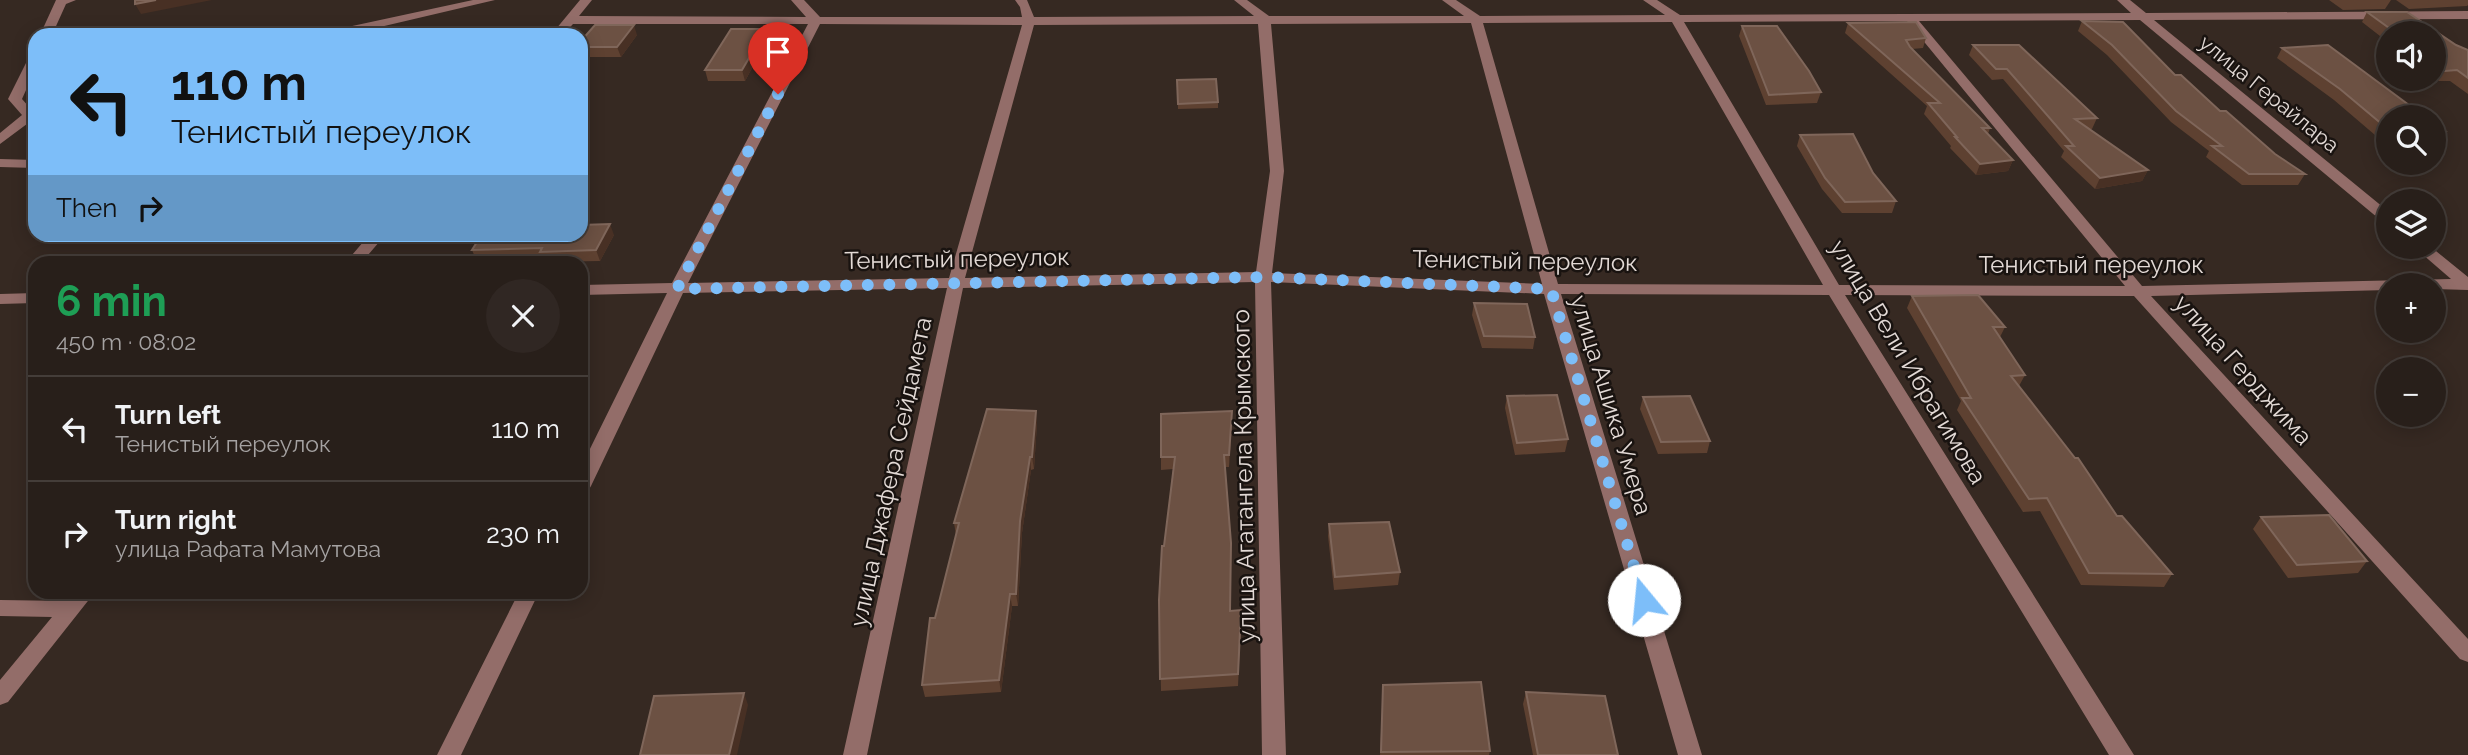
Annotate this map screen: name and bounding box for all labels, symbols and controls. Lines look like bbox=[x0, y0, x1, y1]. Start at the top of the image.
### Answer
map controls bbox=[2376, 21, 2446, 427]
button: sound bbox=[2376, 21, 2446, 91]
pin bbox=[748, 22, 808, 94]
street label: улица Герайлара bbox=[2194, 30, 2344, 158]
icon: arrive bbox=[759, 33, 797, 71]
text: 110 m bbox=[171, 54, 307, 111]
icon: left bbox=[56, 56, 147, 147]
button: search bbox=[2376, 105, 2446, 175]
text: Тенистый переулок bbox=[171, 113, 471, 150]
icon: right bbox=[131, 189, 169, 227]
button: layers bbox=[2376, 189, 2446, 259]
text: Then bbox=[56, 193, 117, 223]
street label: улица Вели Ибрагимова bbox=[1824, 234, 1993, 489]
street label: Тенистый переулок bbox=[844, 242, 1070, 275]
street label: Тенистый переулок bbox=[1412, 244, 1638, 277]
street label: Тенистый переулок bbox=[1978, 250, 2204, 279]
button: + bbox=[2376, 273, 2446, 343]
text: 6 min bbox=[56, 277, 167, 326]
button: close bbox=[486, 279, 560, 353]
street label: улица Герджима bbox=[2168, 289, 2318, 451]
street label: улица Ашика Умера bbox=[1564, 292, 1659, 518]
street label: улица Агатангела Крымского bbox=[1226, 309, 1261, 643]
street label: улица Джафера Сейдамета bbox=[843, 314, 938, 629]
text: 450 m · 08:02 bbox=[56, 328, 196, 355]
button: − bbox=[2376, 357, 2446, 427]
text: Turn left bbox=[115, 400, 221, 430]
icon: left bbox=[56, 410, 94, 448]
text: 110 m bbox=[491, 414, 560, 444]
text: Тенистый переулок bbox=[115, 430, 331, 457]
text: Turn right bbox=[115, 505, 236, 535]
icon: right bbox=[56, 515, 94, 553]
text: 230 m bbox=[486, 519, 560, 549]
text: улица Рафата Мамутова bbox=[115, 535, 381, 562]
position arrow bbox=[1607, 563, 1681, 637]

